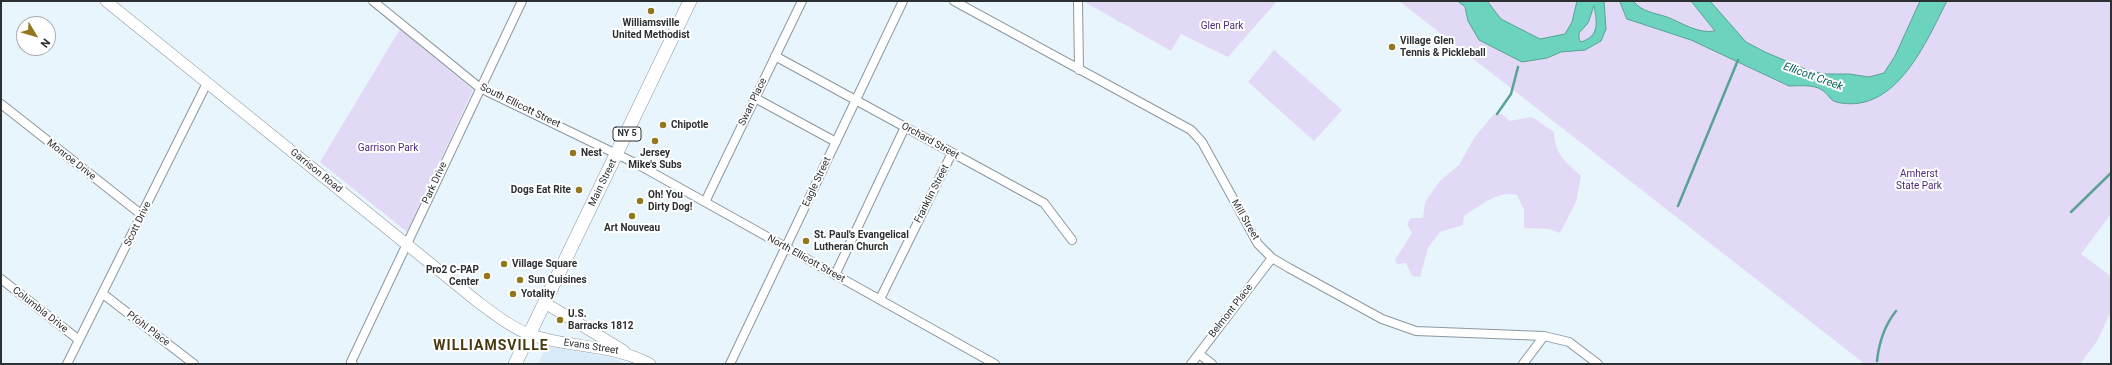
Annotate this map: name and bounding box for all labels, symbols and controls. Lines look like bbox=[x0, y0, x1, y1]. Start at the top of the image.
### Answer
marker: Williamsville United Methodist bbox=[646, 6, 656, 16]
north arrow bbox=[16, 16, 56, 56]
place label: Williamsville United Methodist bbox=[612, 17, 690, 40]
park label: Glen Park bbox=[1201, 20, 1243, 32]
place label: Village Glen Tennis & Pickleball bbox=[1400, 35, 1486, 58]
text: N bbox=[38, 36, 53, 50]
marker: Village Glen Tennis & Pickleball bbox=[1387, 42, 1397, 52]
water label: Ellicott Creek bbox=[1781, 60, 1845, 94]
street label: Swan Place bbox=[736, 76, 770, 128]
street label: South Ellicott Street bbox=[478, 81, 562, 131]
place label: Chipotle bbox=[671, 119, 708, 131]
marker: Chipotle bbox=[658, 120, 668, 130]
street label: Orchard Street bbox=[899, 120, 961, 162]
road number: NY 5 bbox=[613, 127, 641, 141]
marker: Jersey Mike's Subs bbox=[650, 136, 660, 146]
street label: Monroe Drive bbox=[44, 137, 98, 183]
park label: Garrison Park bbox=[358, 142, 418, 154]
street label: Garrison Road bbox=[288, 146, 344, 196]
place label: Nest bbox=[581, 147, 602, 159]
place label: Jersey Mike's Subs bbox=[628, 147, 682, 170]
marker: Nest bbox=[568, 148, 578, 158]
street label: Eagle Street bbox=[800, 155, 834, 209]
street label: Main Street bbox=[586, 157, 620, 209]
street label: Park Drive bbox=[420, 160, 450, 206]
street label: Franklin Street bbox=[912, 163, 952, 225]
park label: Amherst State Park bbox=[1896, 168, 1942, 192]
place label: Dogs Eat Rite bbox=[511, 184, 571, 196]
marker: Dogs Eat Rite bbox=[574, 185, 584, 195]
place label: Oh! You Dirty Dog! bbox=[648, 189, 693, 212]
marker: Oh! You Dirty Dog! bbox=[635, 196, 645, 206]
street label: Mill Street bbox=[1229, 198, 1261, 242]
street label: Scott Drive bbox=[122, 200, 154, 248]
marker: Art Nouveau bbox=[627, 211, 637, 221]
place label: Art Nouveau bbox=[604, 222, 660, 234]
place label: St. Paul's Evangelical Lutheran Church bbox=[814, 229, 909, 252]
street label: North Ellicott Street bbox=[765, 233, 847, 285]
marker: St. Paul's Evangelical Lutheran Church bbox=[801, 236, 811, 246]
place label: Village Square bbox=[512, 258, 577, 270]
marker: Village Square bbox=[499, 259, 509, 269]
place label: Pro2 C-PAP Center bbox=[426, 264, 479, 288]
marker: Pro2 C-PAP Center bbox=[482, 271, 492, 281]
place label: Sun Cuisines bbox=[528, 274, 587, 286]
marker: Sun Cuisines bbox=[515, 275, 525, 285]
street label: Belmont Place bbox=[1206, 282, 1256, 340]
street label: Columbia Drive bbox=[10, 285, 70, 335]
place label: Yotality bbox=[521, 288, 555, 300]
marker: Yotality bbox=[508, 289, 518, 299]
place label: U.S. Barracks 1812 bbox=[568, 308, 633, 332]
street label: Pfohl Place bbox=[124, 309, 172, 349]
marker: U.S. Barracks 1812 bbox=[555, 315, 565, 325]
street label: Evans Street bbox=[563, 337, 619, 357]
district label: WILLIAMSVILLE bbox=[433, 338, 549, 354]

